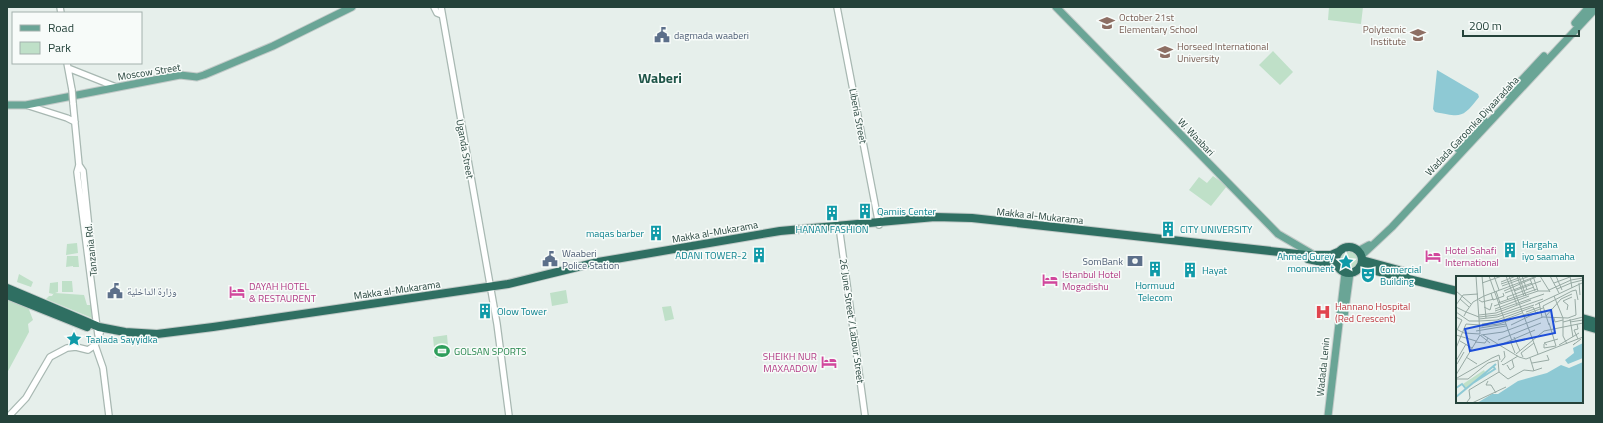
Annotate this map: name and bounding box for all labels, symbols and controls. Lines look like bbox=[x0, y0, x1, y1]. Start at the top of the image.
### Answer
place label: October 21st Elementary School bbox=[1119, 10, 1198, 37]
legend bbox=[12, 12, 142, 64]
scale bar bbox=[1463, 12, 1579, 38]
school or university icon: October 21st Elementary School bbox=[1098, 14, 1116, 32]
text: 200 m bbox=[1469, 16, 1502, 35]
text: Road bbox=[48, 18, 74, 37]
place label: Polytecnic Institute bbox=[1363, 22, 1406, 49]
public building icon: dagmada waaberi bbox=[653, 26, 671, 44]
school or university icon: Polytecnic Institute bbox=[1409, 26, 1427, 44]
place label: dagmada waaberi bbox=[674, 28, 749, 43]
text: Park bbox=[48, 38, 71, 57]
place label: Horseed International University bbox=[1177, 39, 1269, 66]
school or university icon: Horseed International University bbox=[1156, 43, 1174, 61]
street label: Moscow Street bbox=[117, 60, 182, 84]
district label: Waberi bbox=[638, 67, 682, 88]
street label: Wadada Garoonka Diyaaradaha bbox=[1422, 73, 1522, 179]
street label: Liberia Street bbox=[845, 87, 871, 145]
street label: W. Waabari bbox=[1174, 115, 1218, 159]
street label: Uganda Street bbox=[452, 118, 478, 180]
building icon: Qamiis Center bbox=[856, 202, 874, 220]
building icon: HANAN FASHION bbox=[823, 204, 841, 222]
place label: Qamiis Center bbox=[877, 204, 936, 219]
street label: Makka al-Mukarama bbox=[996, 204, 1084, 228]
street label: Makka al-Mukarama bbox=[671, 217, 759, 247]
building icon: CITY UNIVERSITY bbox=[1159, 220, 1177, 238]
place label: HANAN FASHION bbox=[795, 222, 869, 237]
place label: CITY UNIVERSITY bbox=[1180, 222, 1253, 237]
street label: Tanzania Rd. bbox=[81, 223, 101, 277]
building icon: maqas barber bbox=[647, 224, 665, 242]
place label: maqas barber bbox=[586, 226, 645, 241]
place label: Hargaha iyo saamaha bbox=[1522, 237, 1575, 264]
building icon: Hargaha iyo saamaha bbox=[1501, 241, 1519, 259]
place label: Hotel Sahafi International bbox=[1445, 243, 1499, 270]
place label: Waaberi Police Station bbox=[562, 246, 619, 273]
building icon: ADANI TOWER-2 bbox=[750, 246, 768, 264]
hotel icon: Hotel Sahafi International bbox=[1424, 247, 1442, 265]
place label: ADANI TOWER-2 bbox=[675, 248, 747, 263]
place label: Ahmed Gurey monument bbox=[1277, 249, 1334, 276]
public building icon: Waaberi Police Station bbox=[541, 250, 559, 268]
bank icon: SomBank bbox=[1126, 252, 1144, 270]
place icon: Ahmed Gurey monument bbox=[1337, 253, 1355, 271]
place label: SomBank bbox=[1083, 254, 1123, 269]
street label: 26 June Street / Labour Street bbox=[836, 258, 868, 385]
building icon: Hormuud Telecom bbox=[1146, 260, 1164, 278]
building icon: Hayat bbox=[1181, 261, 1199, 279]
place label: Comercial Building bbox=[1380, 262, 1421, 289]
place label: Hayat bbox=[1202, 263, 1227, 278]
theatre icon: Comercial Building bbox=[1359, 266, 1377, 284]
place label: Istanbul Hotel Mogadishu bbox=[1062, 267, 1121, 294]
hotel icon: Istanbul Hotel Mogadishu bbox=[1041, 271, 1059, 289]
inset map bbox=[1456, 276, 1583, 403]
street label: Makka al-Mukarama bbox=[353, 277, 441, 303]
place label: Hormuud Telecom bbox=[1135, 278, 1175, 305]
place label: DAYAH HOTEL & RESTAURENT bbox=[249, 279, 317, 306]
public building icon: وزارة الداخلية bbox=[106, 282, 124, 300]
hotel icon: DAYAH HOTEL & RESTAURENT bbox=[228, 283, 246, 301]
place label: وزارة الداخلية bbox=[127, 284, 177, 299]
place label: Hannano Hospital (Red Crescent) bbox=[1335, 299, 1410, 326]
building icon: Olow Tower bbox=[476, 302, 494, 320]
hospital icon: Hannano Hospital (Red Crescent) bbox=[1314, 303, 1332, 321]
place label: Olow Tower bbox=[497, 304, 547, 319]
place icon: Taalada Sayyidka bbox=[65, 330, 83, 348]
place label: Taalada Sayyidka bbox=[86, 332, 158, 347]
street label: Wadada Lenin bbox=[1312, 337, 1334, 397]
sports icon: GOLSAN SPORTS bbox=[433, 342, 451, 360]
place label: GOLSAN SPORTS bbox=[454, 344, 526, 359]
place label: SHEIKH NUR MAXAADOW bbox=[763, 349, 817, 376]
hotel icon: SHEIKH NUR MAXAADOW bbox=[820, 353, 838, 371]

